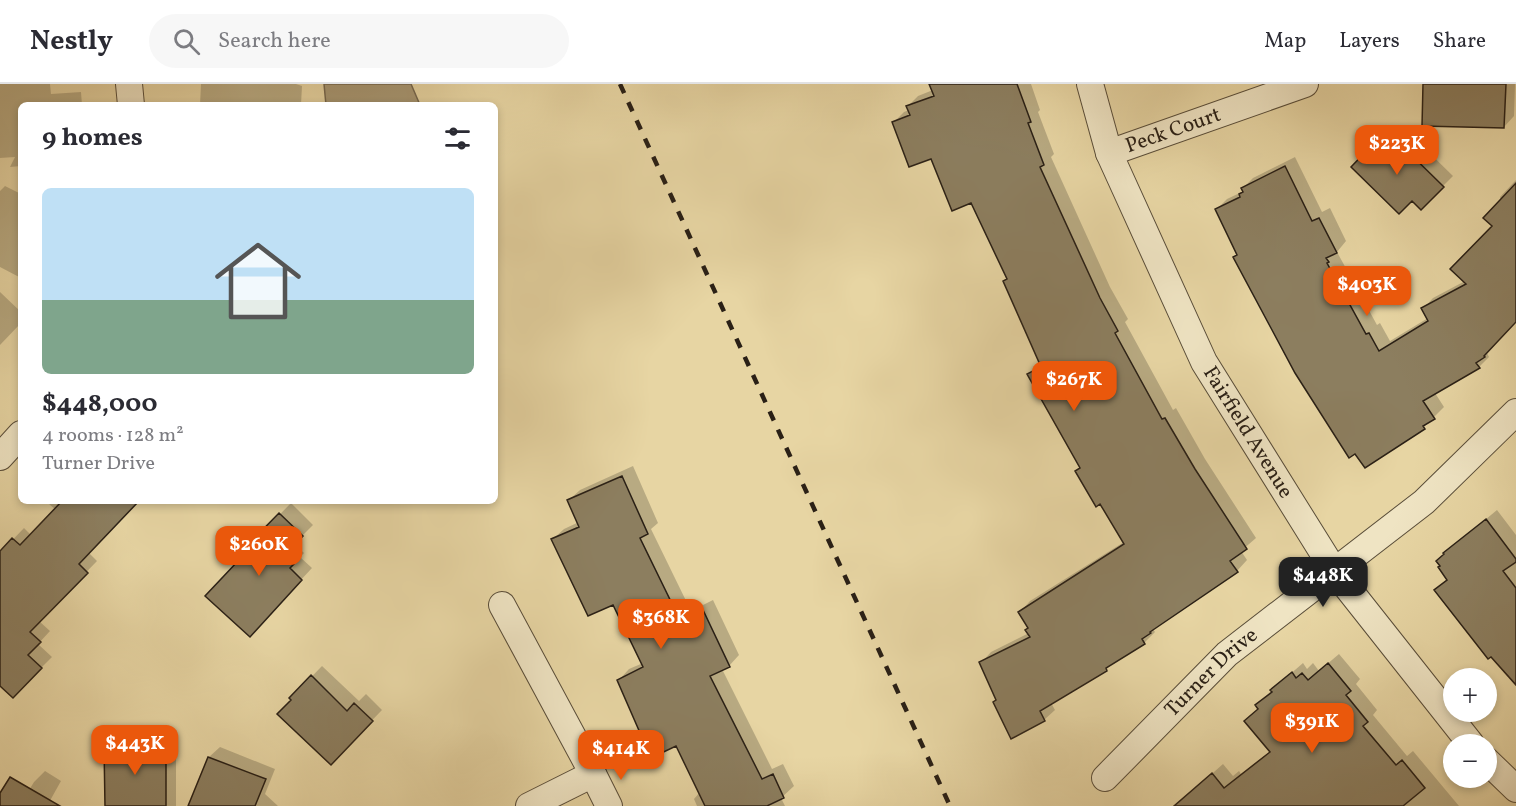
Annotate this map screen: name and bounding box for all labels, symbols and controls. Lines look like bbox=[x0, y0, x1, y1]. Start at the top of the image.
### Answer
search box bbox=[149, 14, 569, 68]
text: Nestly bbox=[30, 22, 113, 61]
icon: search bbox=[170, 25, 203, 58]
text: Search here bbox=[218, 26, 331, 57]
text: Map bbox=[1264, 27, 1306, 56]
text: Layers bbox=[1339, 27, 1400, 56]
text: Share bbox=[1433, 27, 1486, 56]
street label: Peck Court bbox=[1122, 100, 1225, 161]
text: 9 homes bbox=[42, 120, 143, 156]
icon: filters bbox=[441, 122, 474, 155]
pin: $223K bbox=[1355, 125, 1439, 176]
text: $223K bbox=[1369, 130, 1425, 158]
icon: home bbox=[204, 227, 312, 335]
pin: $403K bbox=[1325, 266, 1409, 317]
text: $403K bbox=[1337, 271, 1397, 299]
pin: $267K bbox=[1032, 361, 1116, 412]
street label: Fairfield Avenue bbox=[1196, 361, 1300, 504]
text: $267K bbox=[1046, 366, 1102, 394]
text: $448,000 bbox=[42, 386, 158, 422]
text: 4 rooms · 128 m² bbox=[42, 422, 184, 450]
text: Turner Drive bbox=[42, 450, 155, 478]
pin: $260K bbox=[217, 526, 301, 577]
text: $260K bbox=[229, 531, 289, 559]
pin: $448K bbox=[1281, 557, 1365, 608]
text: $448K bbox=[1293, 562, 1353, 590]
pin: $368K bbox=[619, 599, 703, 650]
text: $368K bbox=[632, 604, 690, 632]
street label: Turner Drive bbox=[1158, 621, 1264, 724]
map controls bbox=[1443, 668, 1497, 788]
button: + bbox=[1443, 668, 1497, 722]
pin: $391K bbox=[1270, 703, 1354, 754]
text: $391K bbox=[1285, 708, 1339, 736]
pin: $443K bbox=[93, 725, 177, 776]
text: $443K bbox=[105, 730, 165, 758]
pin: $414K bbox=[579, 730, 663, 781]
button: − bbox=[1443, 734, 1497, 788]
text: $414K bbox=[592, 735, 650, 763]

